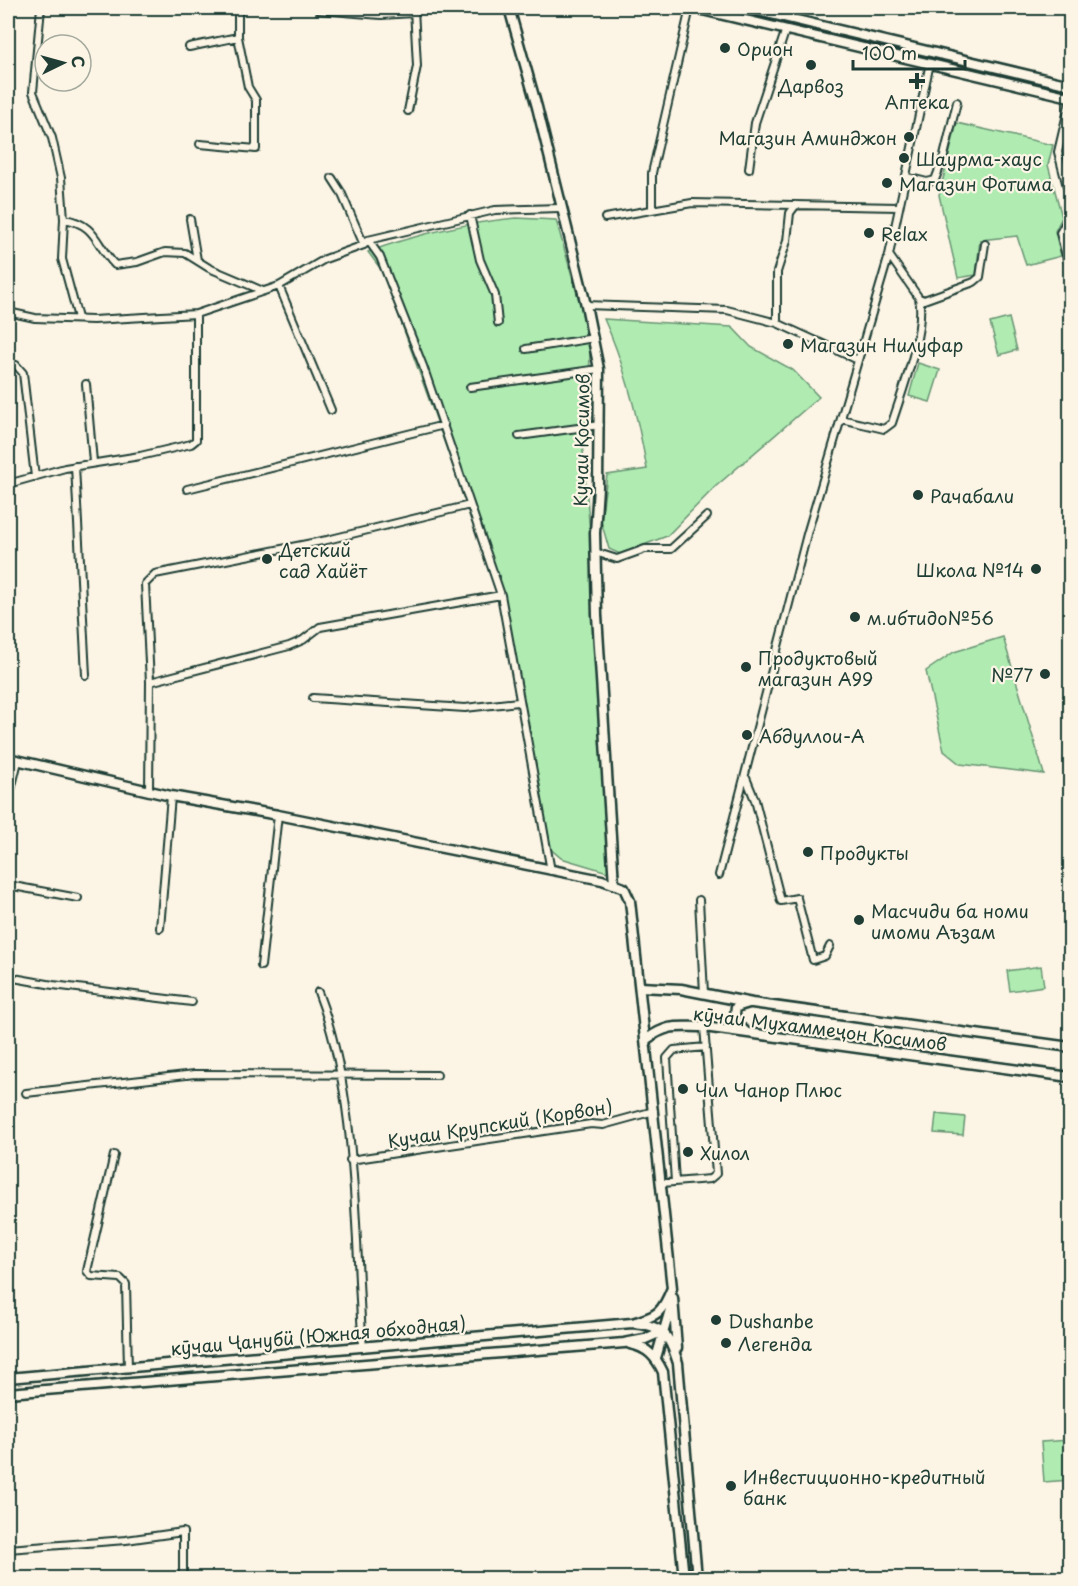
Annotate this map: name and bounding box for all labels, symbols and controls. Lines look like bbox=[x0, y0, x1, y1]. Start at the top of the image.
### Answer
north arrow bbox=[33, 33, 93, 93]
scale bar bbox=[853, 33, 966, 71]
place label: Орион bbox=[737, 35, 794, 62]
text: 100 m bbox=[862, 39, 917, 66]
marker: Орион bbox=[718, 41, 732, 55]
text: С bbox=[66, 55, 91, 69]
marker: Дарвоз bbox=[804, 58, 818, 72]
place label: Дарвоз bbox=[777, 72, 844, 99]
marker: Аптека bbox=[910, 74, 924, 88]
place label: Аптека bbox=[885, 88, 950, 115]
place label: Магазин Аминджон bbox=[718, 124, 897, 151]
marker: Магазин Аминджон bbox=[902, 130, 916, 144]
place label: Шаурма-хаус bbox=[916, 145, 1042, 172]
marker: Шаурма-хаус bbox=[897, 151, 911, 165]
place label: Магазин Фотима bbox=[899, 170, 1053, 197]
marker: Магазин Фотима bbox=[880, 176, 894, 190]
place label: Relax bbox=[881, 220, 928, 247]
marker: Relax bbox=[862, 226, 876, 240]
place label: Магазин Нилуфар bbox=[800, 331, 963, 358]
marker: Магазин Нилуфар bbox=[781, 337, 795, 351]
street label: Кучаи Қосимов bbox=[566, 373, 596, 507]
place label: Рачабали bbox=[930, 482, 1014, 509]
marker: Рачабали bbox=[911, 488, 925, 502]
place label: Детский сад Хайёт bbox=[278, 536, 367, 584]
marker: Детский сад Хайёт bbox=[260, 552, 274, 566]
place label: Школа №14 bbox=[916, 556, 1024, 583]
marker: Школа №14 bbox=[1029, 562, 1043, 576]
place label: м.ибтидо№56 bbox=[867, 604, 994, 631]
marker: м.ибтидо№56 bbox=[848, 610, 862, 624]
place label: Продуктовый магазин А99 bbox=[758, 644, 878, 692]
marker: Продуктовый магазин А99 bbox=[739, 660, 753, 674]
place label: №77 bbox=[991, 661, 1033, 688]
marker: №77 bbox=[1038, 667, 1052, 681]
place label: Абдуллои-А bbox=[759, 722, 865, 749]
marker: Абдуллои-А bbox=[740, 728, 754, 742]
place label: Продукты bbox=[820, 839, 909, 866]
marker: Продукты bbox=[801, 845, 815, 859]
place label: Масчиди ба номи имоми Аъзам bbox=[871, 897, 1029, 945]
marker: Масчиди ба номи имоми Аъзам bbox=[852, 913, 866, 927]
street label: кӯчаи Мухаммеҷон Қосимов bbox=[692, 999, 948, 1057]
place label: Чил Чанор Плюс bbox=[695, 1076, 842, 1103]
marker: Чил Чанор Плюс bbox=[676, 1082, 690, 1096]
street label: Кучаи Крупский (Корвон) bbox=[386, 1092, 614, 1154]
place label: Хилол bbox=[700, 1139, 750, 1166]
marker: Хилол bbox=[681, 1145, 695, 1159]
place label: Dushanbe bbox=[728, 1307, 814, 1334]
street label: кӯчаи Ҷанубӣ (Южная обходная) bbox=[169, 1309, 467, 1361]
marker: Dushanbe bbox=[709, 1313, 723, 1327]
place label: Легенда bbox=[738, 1330, 813, 1357]
marker: Легенда bbox=[719, 1336, 733, 1350]
place label: Инвестиционно-кредитный банк bbox=[743, 1463, 986, 1511]
marker: Инвестиционно-кредитный банк bbox=[724, 1479, 738, 1493]

